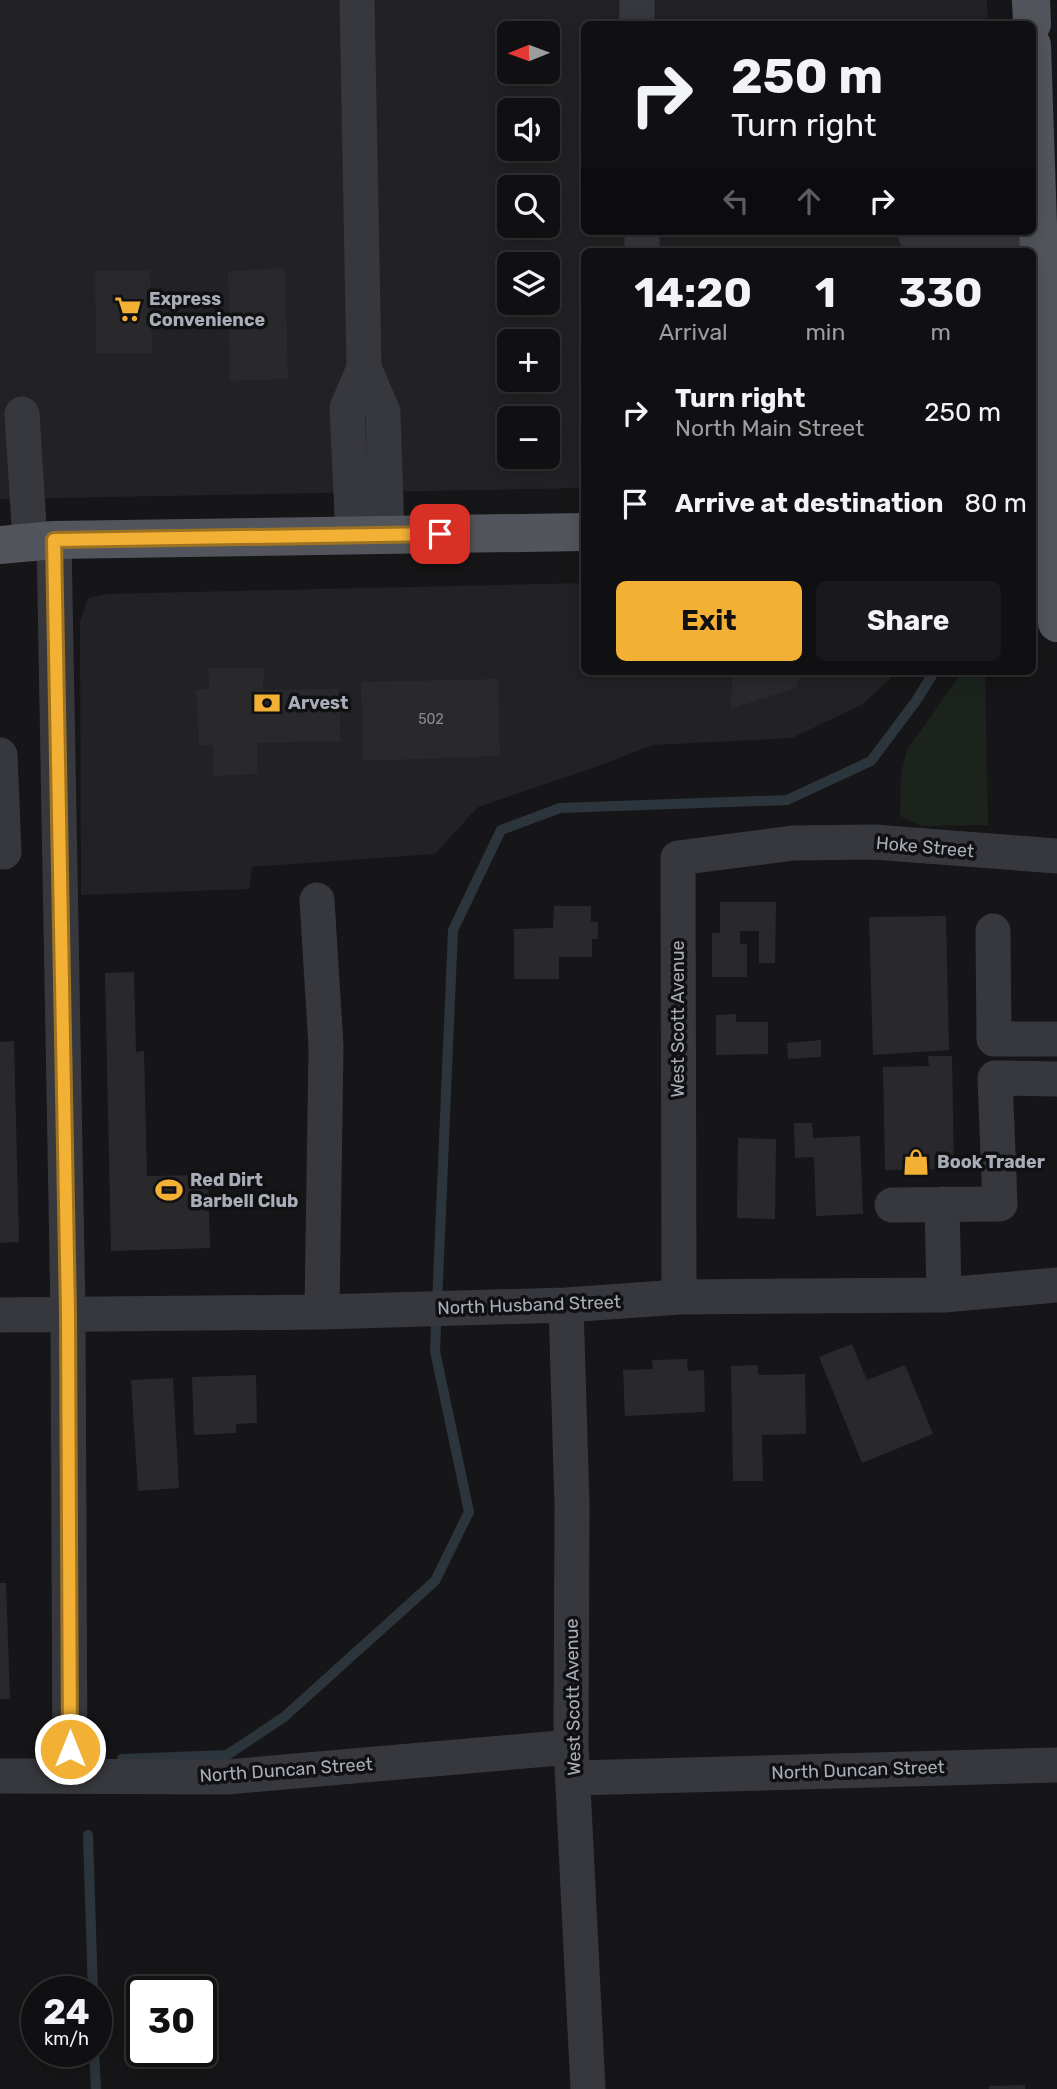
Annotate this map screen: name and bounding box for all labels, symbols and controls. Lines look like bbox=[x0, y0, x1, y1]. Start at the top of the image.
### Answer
north arrow bbox=[497, 21, 560, 84]
map controls bbox=[497, 21, 560, 469]
text: 250 m bbox=[731, 47, 883, 105]
icon: right bbox=[616, 49, 707, 140]
button: sound bbox=[497, 98, 560, 161]
text: Turn right bbox=[731, 106, 876, 144]
button: search bbox=[497, 175, 560, 238]
icon: left bbox=[717, 182, 755, 220]
icon: ahead bbox=[790, 182, 828, 220]
icon: right bbox=[863, 182, 901, 220]
button: layers bbox=[497, 252, 560, 315]
text: 14:20 bbox=[634, 268, 752, 318]
text: 1 bbox=[815, 268, 836, 318]
text: 330 bbox=[899, 268, 983, 318]
place label: Express Convenience bbox=[149, 288, 266, 331]
supermarket icon: Express Convenience bbox=[113, 294, 143, 324]
text: Arrival bbox=[659, 318, 728, 346]
text: min bbox=[805, 318, 845, 346]
text: m bbox=[930, 318, 951, 346]
button: + bbox=[497, 329, 560, 392]
text: Turn right bbox=[675, 383, 805, 414]
icon: right bbox=[616, 394, 654, 432]
text: 250 m bbox=[924, 397, 1001, 428]
button: − bbox=[497, 406, 560, 469]
text: North Main Street bbox=[675, 414, 864, 442]
icon: arrive bbox=[616, 485, 654, 523]
text: Arrive at destination bbox=[675, 488, 943, 519]
text: 80 m bbox=[964, 488, 1027, 519]
pin bbox=[410, 504, 470, 564]
icon: arrive bbox=[421, 515, 459, 553]
button: Exit bbox=[616, 581, 802, 661]
button: Share bbox=[816, 581, 1001, 661]
bank icon: Arvest bbox=[252, 688, 282, 718]
place label: Arvest bbox=[288, 692, 348, 714]
house number: 502 bbox=[418, 711, 444, 728]
street label: Hoke Street bbox=[875, 832, 975, 862]
street label: West Scott Avenue bbox=[667, 940, 689, 1098]
shop icon: Book Trader bbox=[901, 1147, 931, 1177]
place label: Book Trader bbox=[937, 1151, 1045, 1173]
place label: Red Dirt Barbell Club bbox=[190, 1169, 298, 1212]
sports icon: Red Dirt Barbell Club bbox=[154, 1175, 184, 1205]
street label: North Husband Street bbox=[437, 1291, 621, 1319]
street label: West Scott Avenue bbox=[561, 1618, 585, 1776]
position arrow bbox=[33, 1712, 107, 1786]
street label: North Duncan Street bbox=[199, 1753, 373, 1787]
street label: North Duncan Street bbox=[771, 1756, 945, 1784]
speed limit sign: 30 bbox=[126, 1976, 217, 2067]
text: 24 bbox=[43, 1991, 90, 2033]
text: km/h bbox=[44, 2028, 89, 2050]

